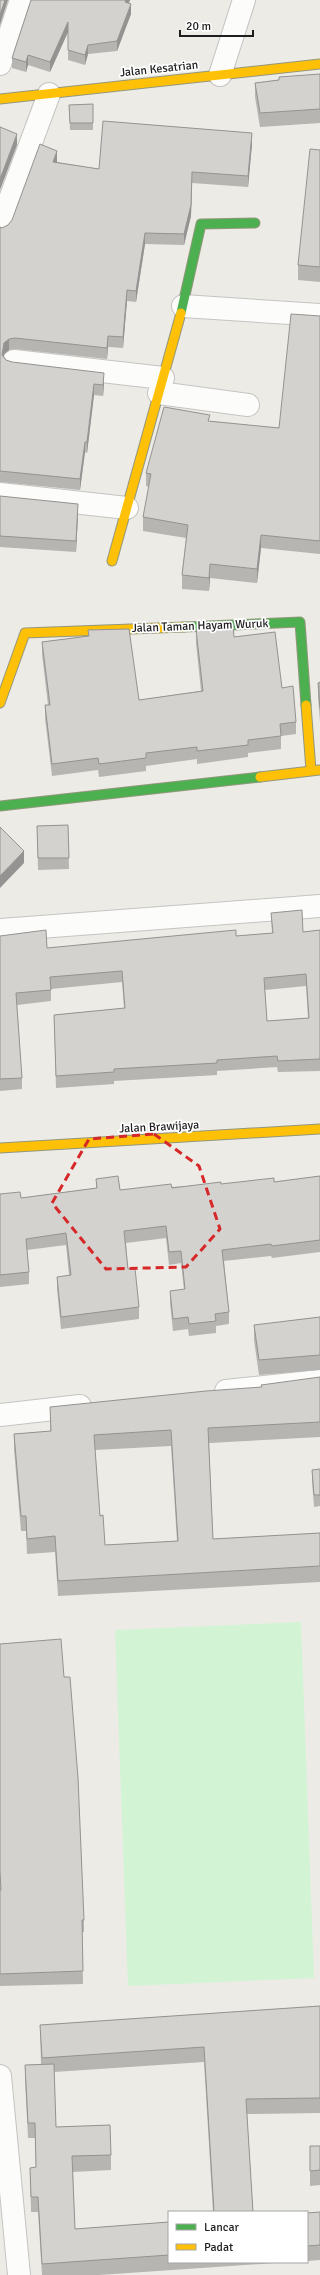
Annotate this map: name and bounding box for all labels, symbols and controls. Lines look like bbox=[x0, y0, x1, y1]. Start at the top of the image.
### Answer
scale bar bbox=[180, 12, 253, 38]
text: 20 m bbox=[186, 19, 211, 34]
street label: Jalan Kesatrian bbox=[119, 57, 199, 81]
street label: Jalan Taman Hayam Wuruk bbox=[131, 616, 269, 636]
street label: Jalan Brawijaya bbox=[119, 1117, 199, 1137]
legend bbox=[168, 2211, 308, 2263]
text: Lancar bbox=[204, 2220, 240, 2235]
text: Padat bbox=[204, 2240, 233, 2255]

